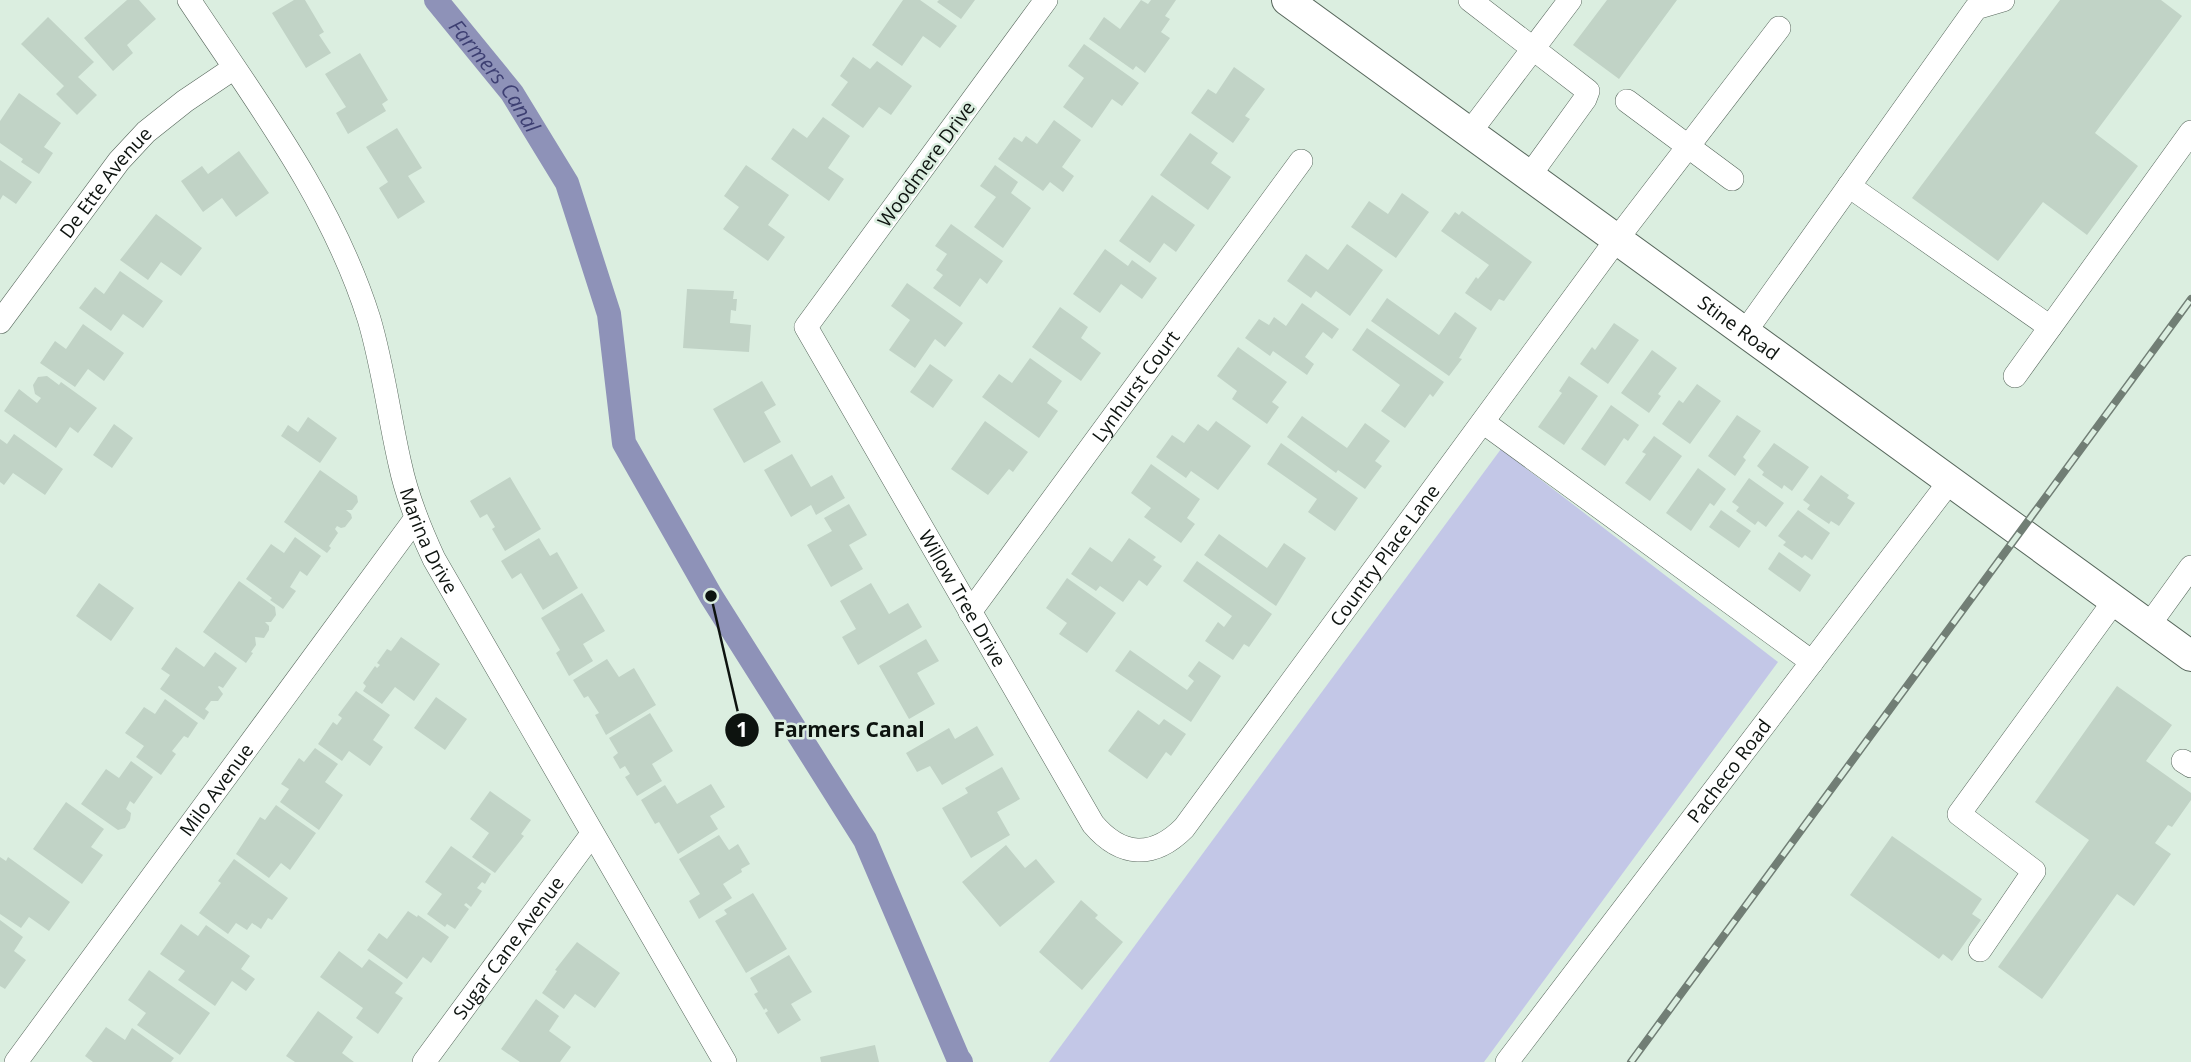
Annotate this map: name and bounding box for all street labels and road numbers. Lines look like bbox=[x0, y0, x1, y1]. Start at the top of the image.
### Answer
street label: Woodmere Drive bbox=[871, 96, 981, 232]
street label: De Ette Avenue bbox=[53, 121, 157, 243]
street label: Stine Road bbox=[1693, 289, 1785, 366]
street label: Lynhurst Court bbox=[1086, 325, 1185, 447]
street label: Country Place Lane bbox=[1324, 479, 1445, 631]
street label: Marina Drive bbox=[394, 484, 464, 598]
street label: Willow Tree Drive bbox=[913, 525, 1012, 672]
street label: Pacheco Road bbox=[1681, 714, 1777, 828]
street label: Milo Avenue bbox=[173, 738, 259, 841]
street label: Sugar Cane Avenue bbox=[447, 871, 570, 1024]

